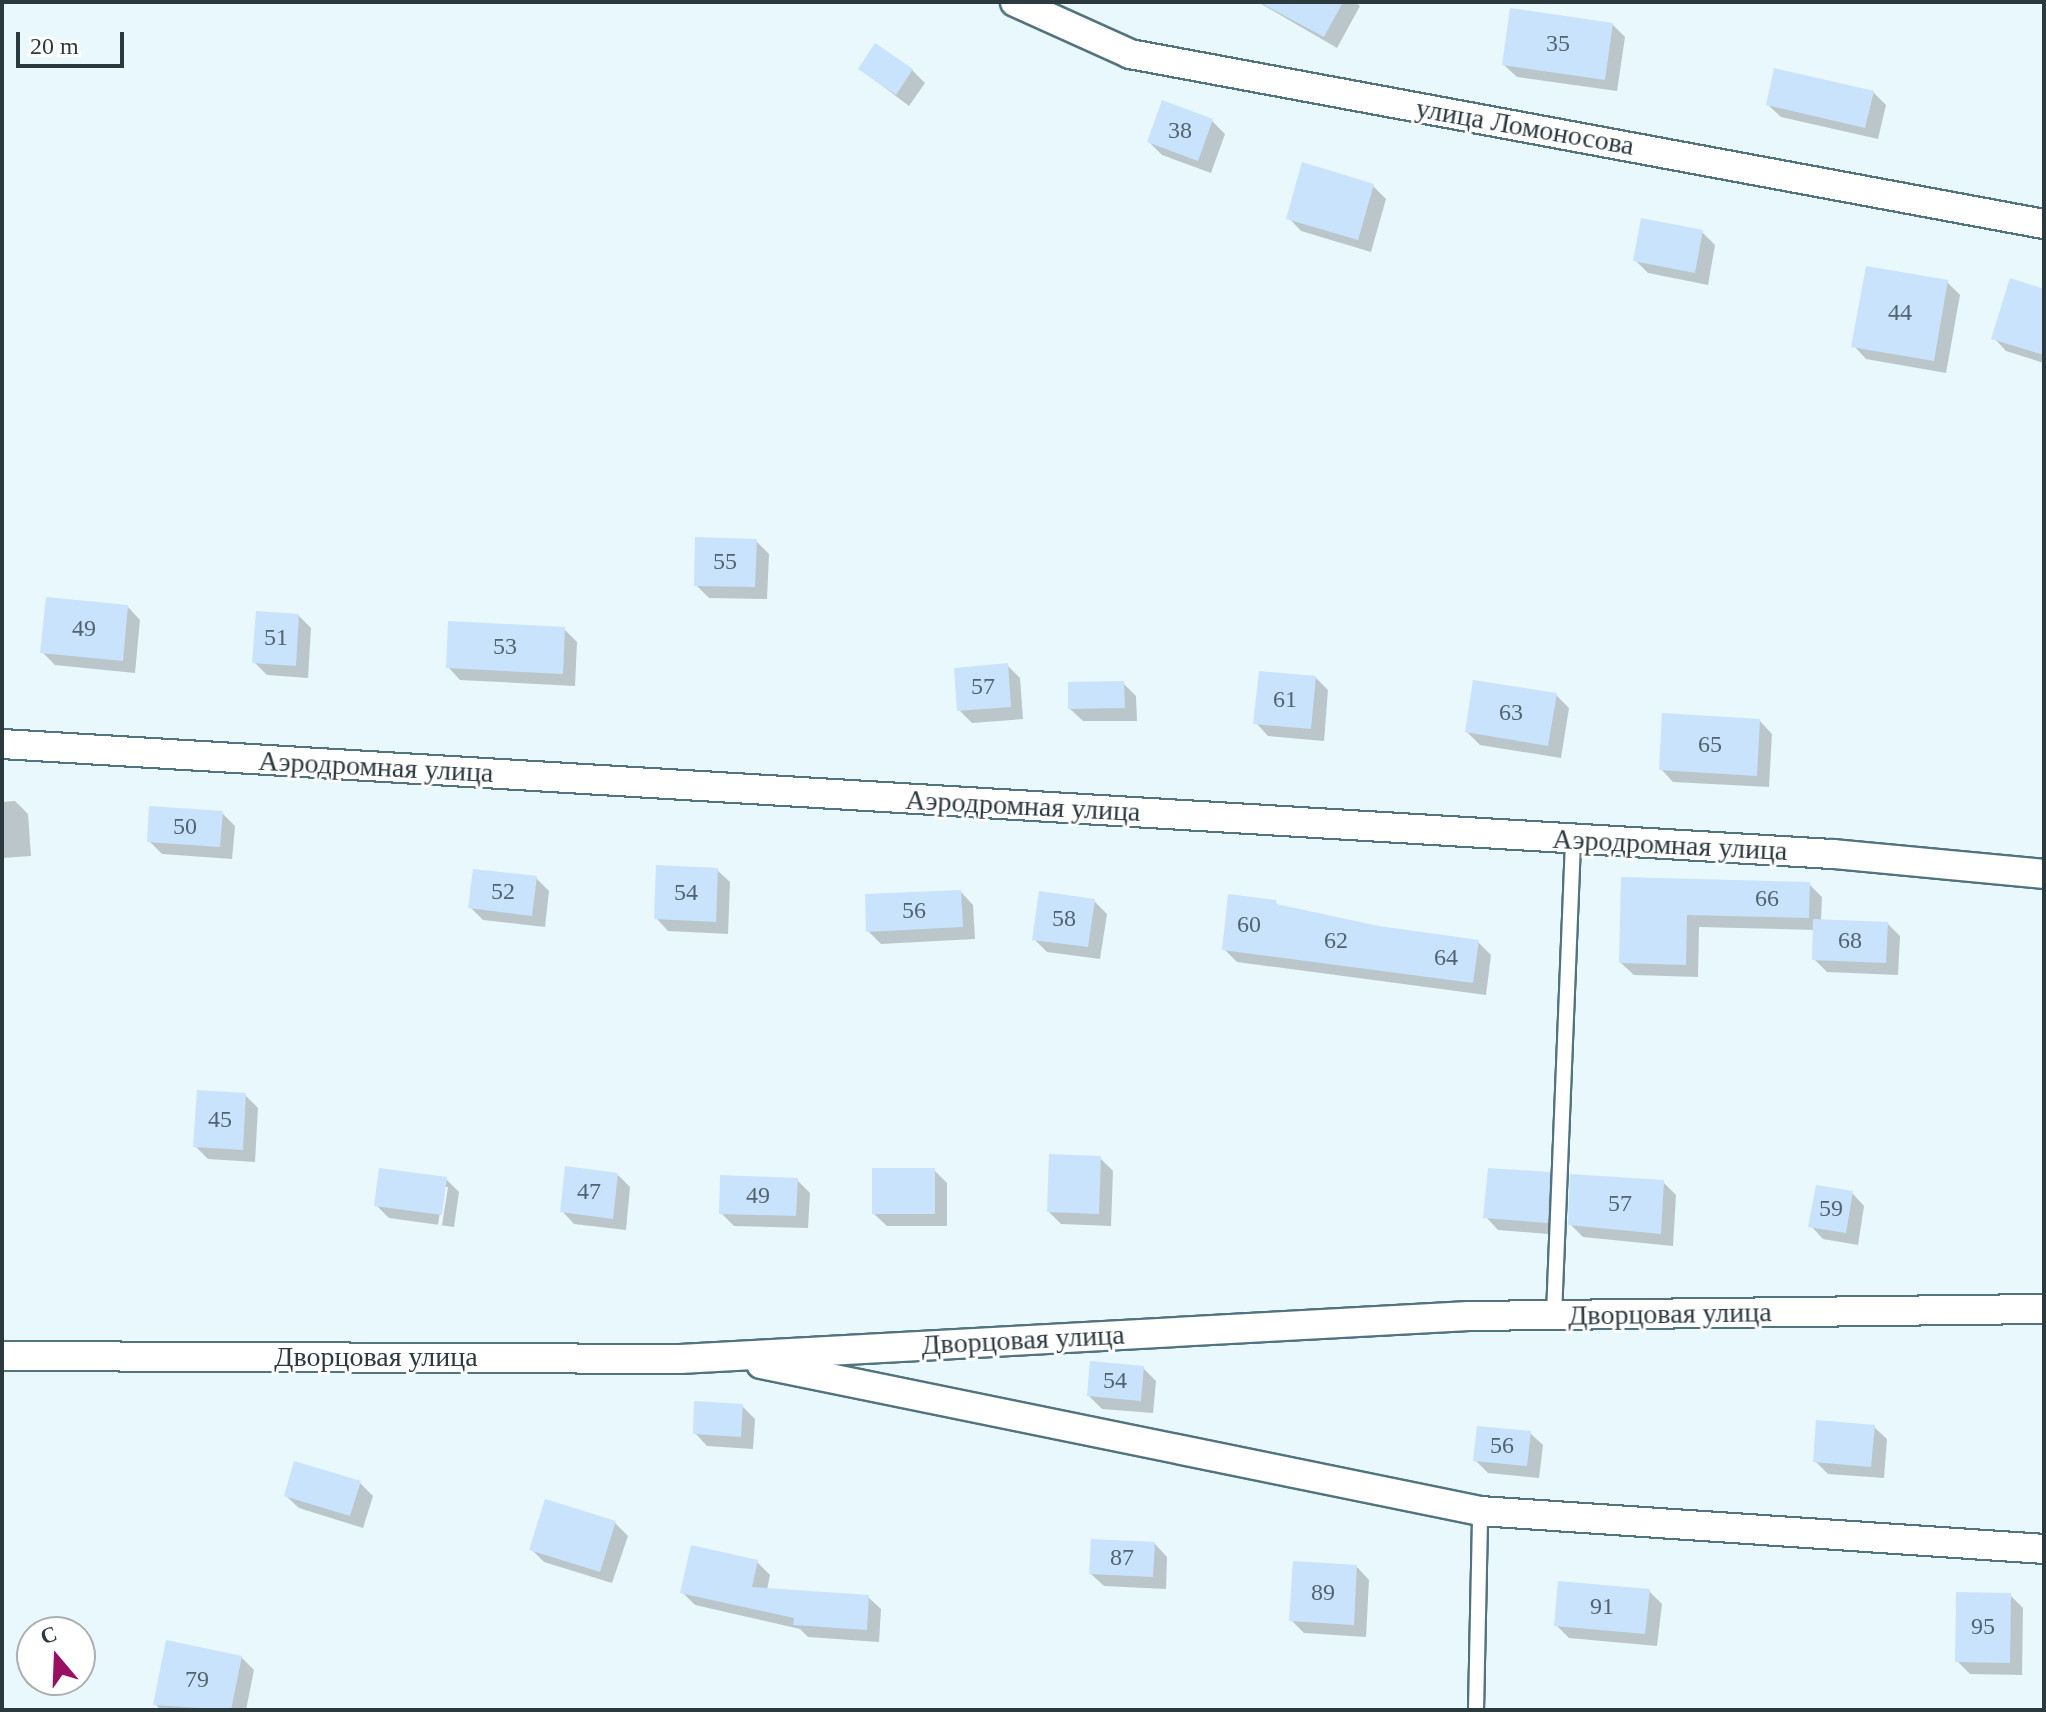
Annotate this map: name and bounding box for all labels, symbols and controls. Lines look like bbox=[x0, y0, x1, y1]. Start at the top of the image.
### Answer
scale bar bbox=[20, 16, 128, 66]
house number: 35 bbox=[1546, 30, 1570, 58]
text: 20 m bbox=[30, 33, 79, 59]
street label: улица Ломоносова bbox=[1413, 91, 1637, 163]
house number: 38 bbox=[1168, 117, 1192, 145]
house number: 44 bbox=[1888, 299, 1912, 327]
house number: 55 bbox=[713, 548, 737, 576]
house number: 49 bbox=[72, 615, 96, 643]
house number: 51 bbox=[264, 624, 288, 652]
house number: 53 bbox=[493, 633, 517, 661]
house number: 57 bbox=[971, 673, 995, 701]
house number: 61 bbox=[1273, 686, 1297, 714]
house number: 63 bbox=[1499, 699, 1523, 727]
house number: 65 bbox=[1698, 731, 1722, 759]
street label: Аэродромная улица bbox=[258, 744, 494, 790]
street label: Аэродромная улица bbox=[905, 783, 1141, 829]
house number: 50 bbox=[173, 813, 197, 841]
street label: Аэродромная улица bbox=[1552, 822, 1788, 868]
house number: 52 bbox=[491, 878, 515, 906]
house number: 54 bbox=[674, 879, 698, 907]
house number: 66 bbox=[1755, 885, 1779, 913]
house number: 56 bbox=[902, 897, 926, 925]
house number: 58 bbox=[1052, 905, 1076, 933]
house number: 60 bbox=[1237, 911, 1261, 939]
house number: 62 bbox=[1324, 927, 1348, 955]
house number: 68 bbox=[1838, 927, 1862, 955]
house number: 64 bbox=[1434, 944, 1458, 972]
house number: 45 bbox=[208, 1106, 232, 1134]
house number: 47 bbox=[577, 1178, 601, 1206]
house number: 49 bbox=[746, 1182, 770, 1210]
house number: 57 bbox=[1608, 1190, 1632, 1218]
house number: 59 bbox=[1819, 1195, 1843, 1223]
street label: Дворцовая улица bbox=[1568, 1295, 1772, 1333]
street label: Дворцовая улица bbox=[921, 1318, 1125, 1362]
street label: Дворцовая улица bbox=[274, 1340, 478, 1374]
house number: 54 bbox=[1103, 1367, 1127, 1395]
house number: 56 bbox=[1490, 1432, 1514, 1460]
house number: 87 bbox=[1110, 1544, 1134, 1572]
house number: 89 bbox=[1311, 1579, 1335, 1607]
house number: 91 bbox=[1590, 1593, 1614, 1621]
house number: 95 bbox=[1971, 1613, 1995, 1641]
north arrow bbox=[16, 1616, 96, 1696]
text: С bbox=[37, 1620, 60, 1649]
house number: 79 bbox=[185, 1666, 209, 1694]

